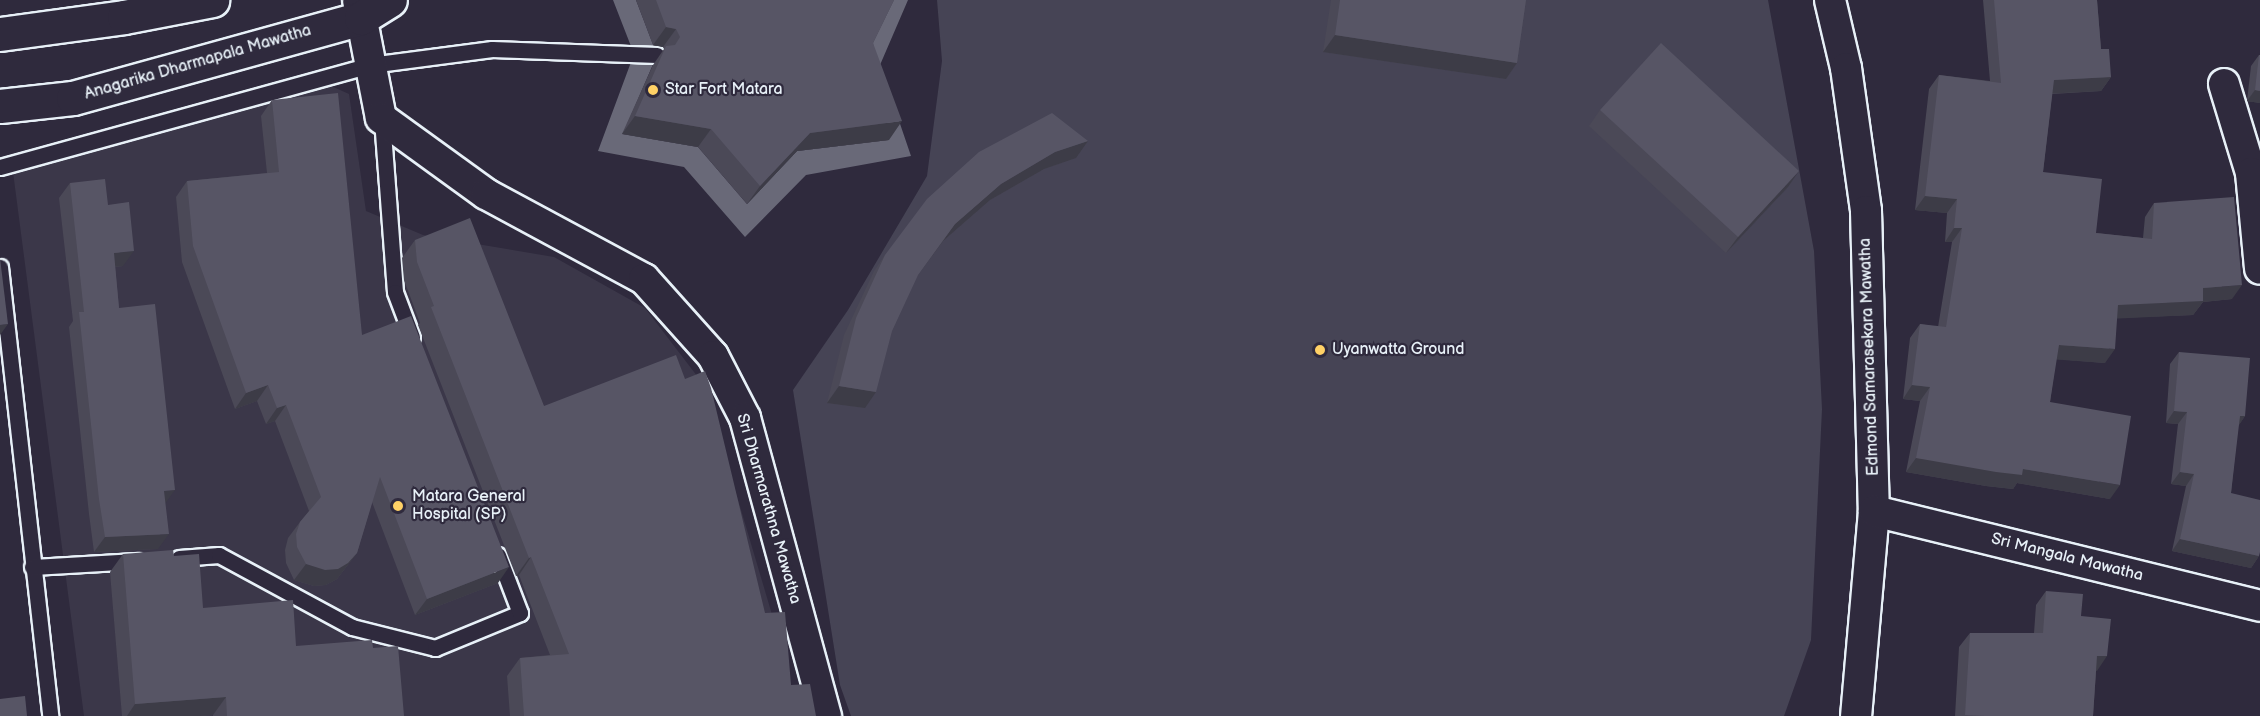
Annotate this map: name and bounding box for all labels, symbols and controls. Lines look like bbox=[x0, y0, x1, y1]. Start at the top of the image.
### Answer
street label: Anagarika Dharmapala Mawatha bbox=[83, 21, 313, 105]
place label: Star Fort Matara bbox=[665, 80, 782, 100]
marker: Star Fort Matara bbox=[646, 83, 660, 97]
street label: Edmond Samarasekara Mawatha bbox=[1856, 238, 1884, 476]
place label: Uyanwatta Ground bbox=[1332, 340, 1464, 360]
marker: Uyanwatta Ground bbox=[1313, 343, 1327, 357]
street label: Sri Dharmarathna Mawatha bbox=[732, 412, 804, 606]
place label: Matara General Hospital (SP) bbox=[412, 487, 525, 525]
marker: Matara General Hospital (SP) bbox=[389, 497, 407, 515]
street label: Sri Mangala Mawatha bbox=[1989, 530, 2145, 586]

